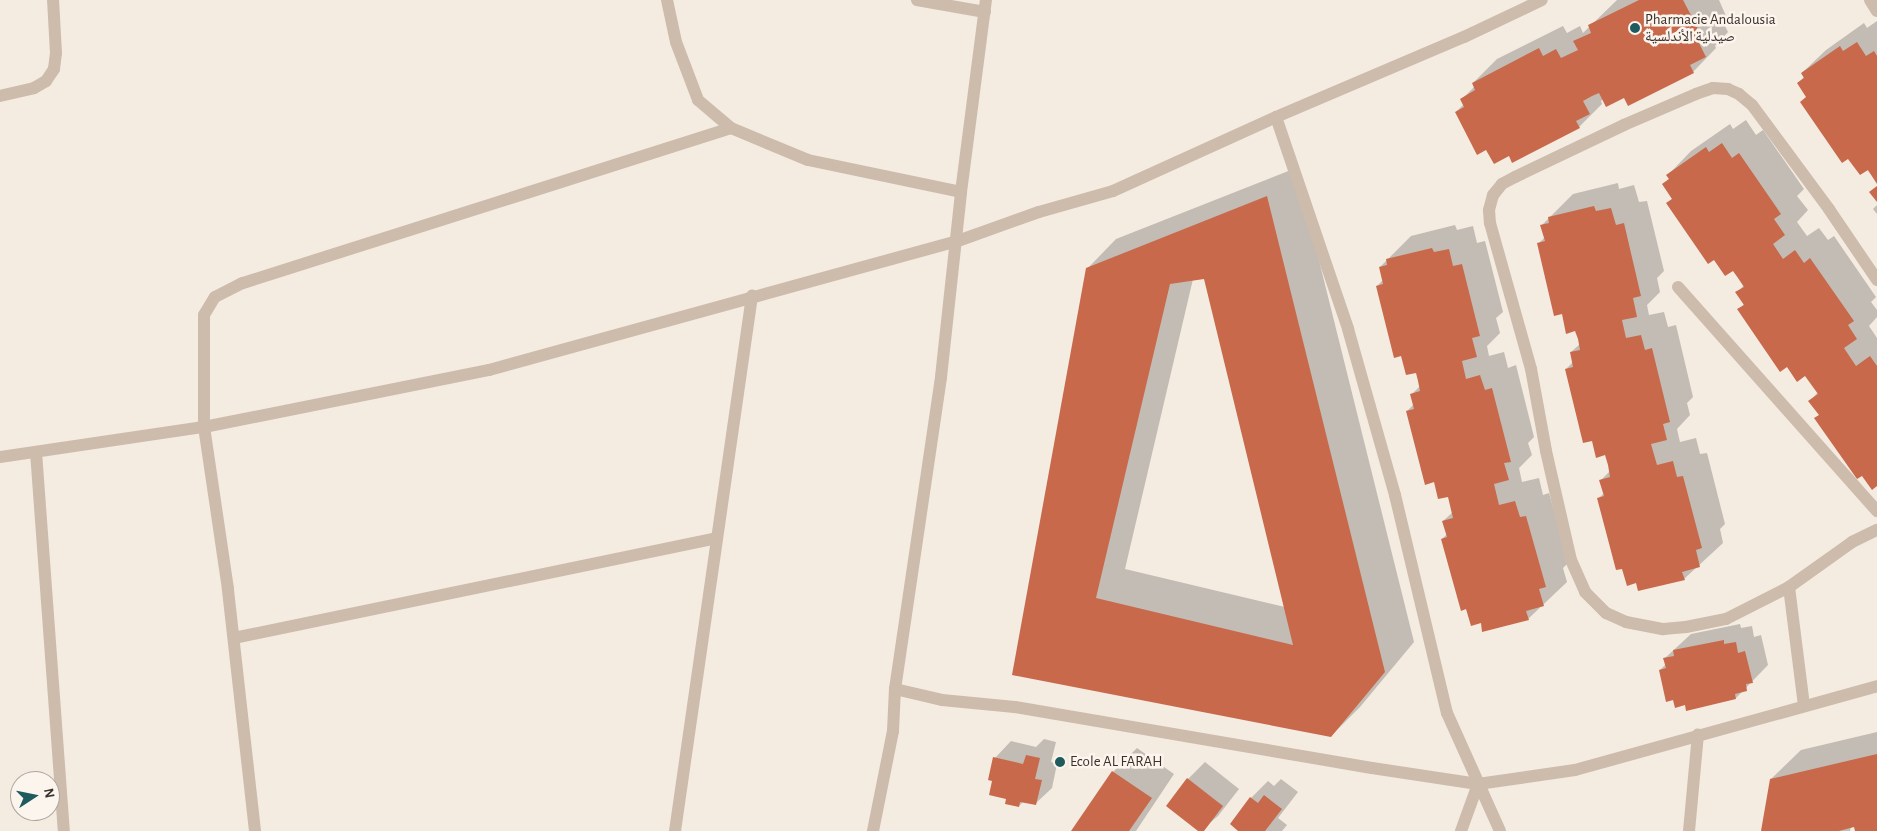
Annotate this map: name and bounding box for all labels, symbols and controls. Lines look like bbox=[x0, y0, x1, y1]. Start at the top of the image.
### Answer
place label: Pharmacie Andalousia صيدلية الأندلسية bbox=[1645, 10, 1776, 45]
marker: Pharmacie Andalousia صيدلية الأندلسية bbox=[1629, 22, 1641, 34]
place label: Ecole AL FARAH bbox=[1070, 753, 1163, 771]
marker: Ecole AL FARAH bbox=[1054, 756, 1066, 768]
north arrow bbox=[10, 771, 60, 821]
text: N bbox=[41, 787, 57, 799]

